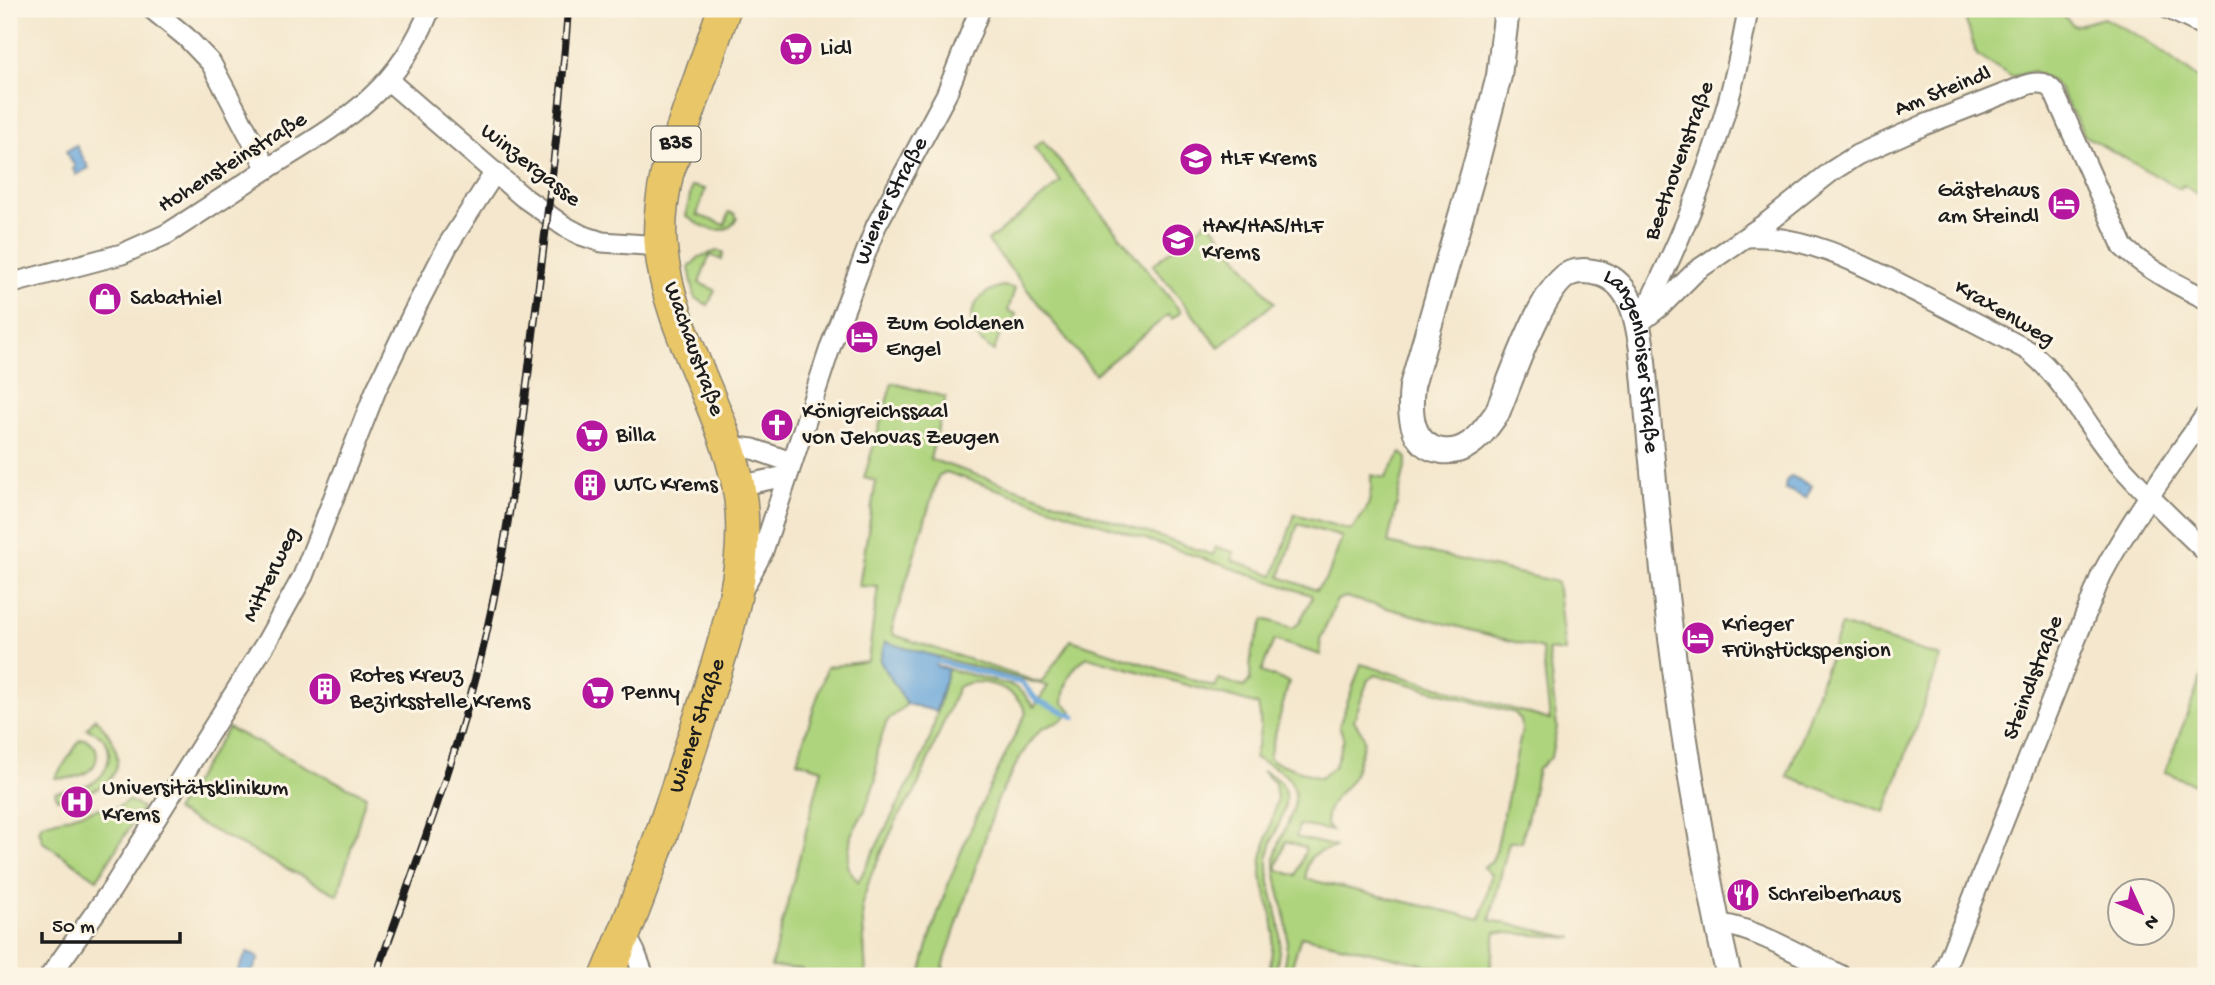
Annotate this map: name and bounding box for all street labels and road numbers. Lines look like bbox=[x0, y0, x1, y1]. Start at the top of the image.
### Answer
street label: Am Steindl bbox=[1891, 60, 1995, 124]
street label: Beethovenstraße bbox=[1638, 77, 1722, 245]
street label: Hohensteinstraße bbox=[154, 106, 313, 220]
street label: Winzergasse bbox=[474, 118, 587, 214]
road number: B35 bbox=[652, 127, 700, 162]
street label: Wiener Straße bbox=[849, 132, 935, 269]
street label: Langenloiser Straße bbox=[1599, 263, 1665, 455]
street label: Kraxenweg bbox=[1949, 274, 2059, 354]
street label: Wachaustraße bbox=[656, 278, 730, 421]
street label: Mitterweg bbox=[237, 523, 307, 627]
street label: Steindlstraße bbox=[1998, 611, 2070, 744]
street label: Wiener Straße bbox=[663, 654, 732, 797]

